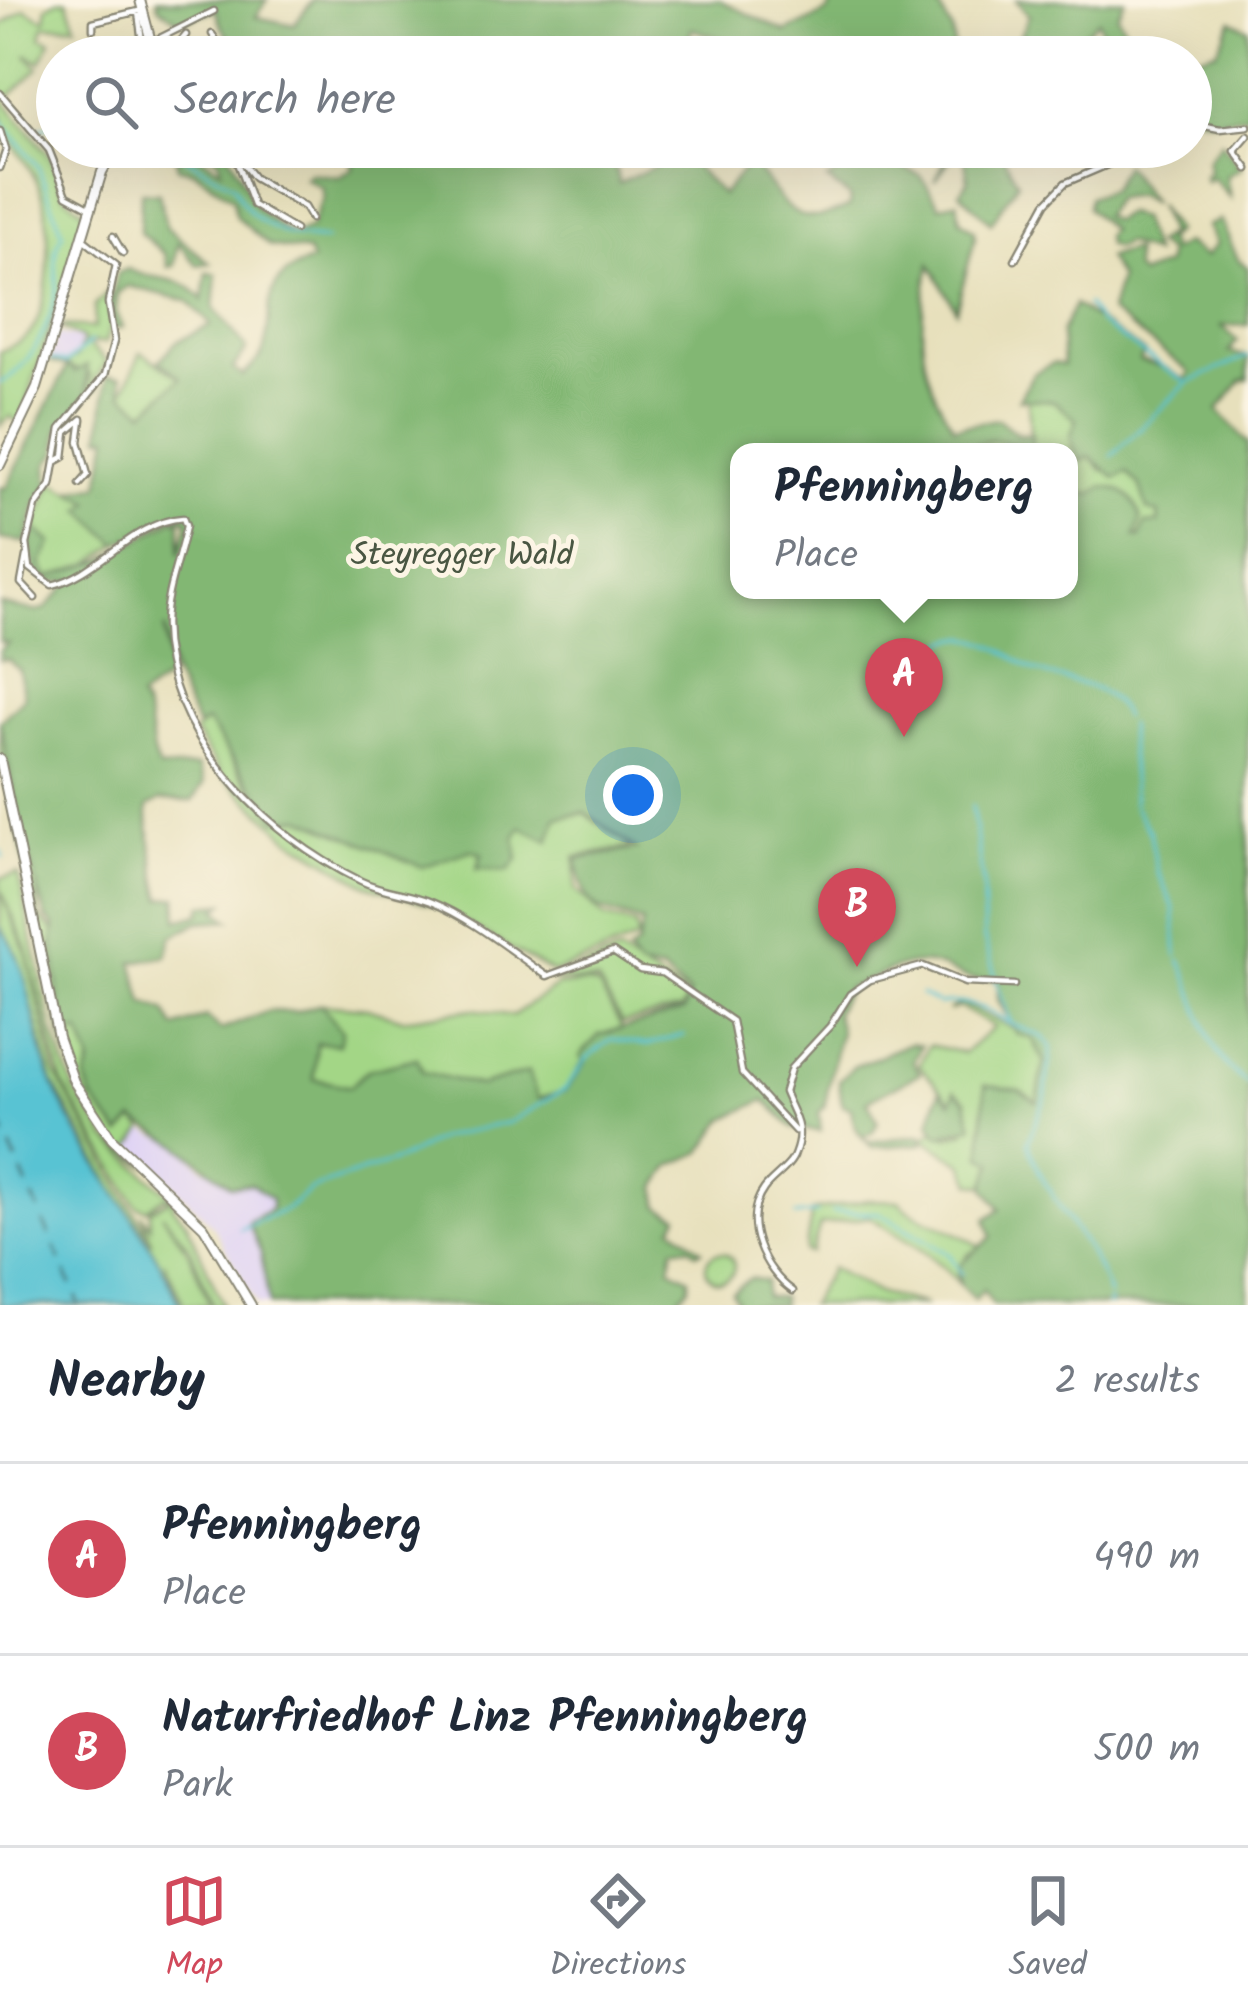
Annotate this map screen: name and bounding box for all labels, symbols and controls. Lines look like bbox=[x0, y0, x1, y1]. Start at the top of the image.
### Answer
search box bbox=[36, 36, 1212, 168]
text: Search here bbox=[174, 66, 396, 138]
icon: search bbox=[78, 69, 144, 135]
popup bbox=[730, 443, 1078, 599]
text: Pfenningberg bbox=[774, 454, 1034, 526]
text: Place bbox=[774, 526, 858, 588]
park label: Steyregger Wald bbox=[351, 530, 575, 583]
pin: A bbox=[865, 638, 943, 737]
your location bbox=[603, 765, 663, 825]
pin: B bbox=[818, 868, 896, 967]
text: Nearby bbox=[48, 1343, 205, 1424]
text: 2 results bbox=[1055, 1352, 1200, 1414]
text: Pfenningberg bbox=[162, 1492, 422, 1564]
text: A bbox=[75, 1528, 99, 1590]
text: 490 m bbox=[1093, 1528, 1200, 1590]
text: Place bbox=[162, 1564, 246, 1626]
text: Naturfriedhof Linz Pfenningberg bbox=[162, 1684, 808, 1756]
text: B bbox=[75, 1720, 99, 1782]
text: 500 m bbox=[1093, 1720, 1200, 1782]
text: Park bbox=[162, 1756, 233, 1818]
tab: Map bbox=[161, 1868, 227, 1993]
tab: Directions bbox=[549, 1868, 686, 1993]
tab: Saved bbox=[1009, 1868, 1087, 1993]

